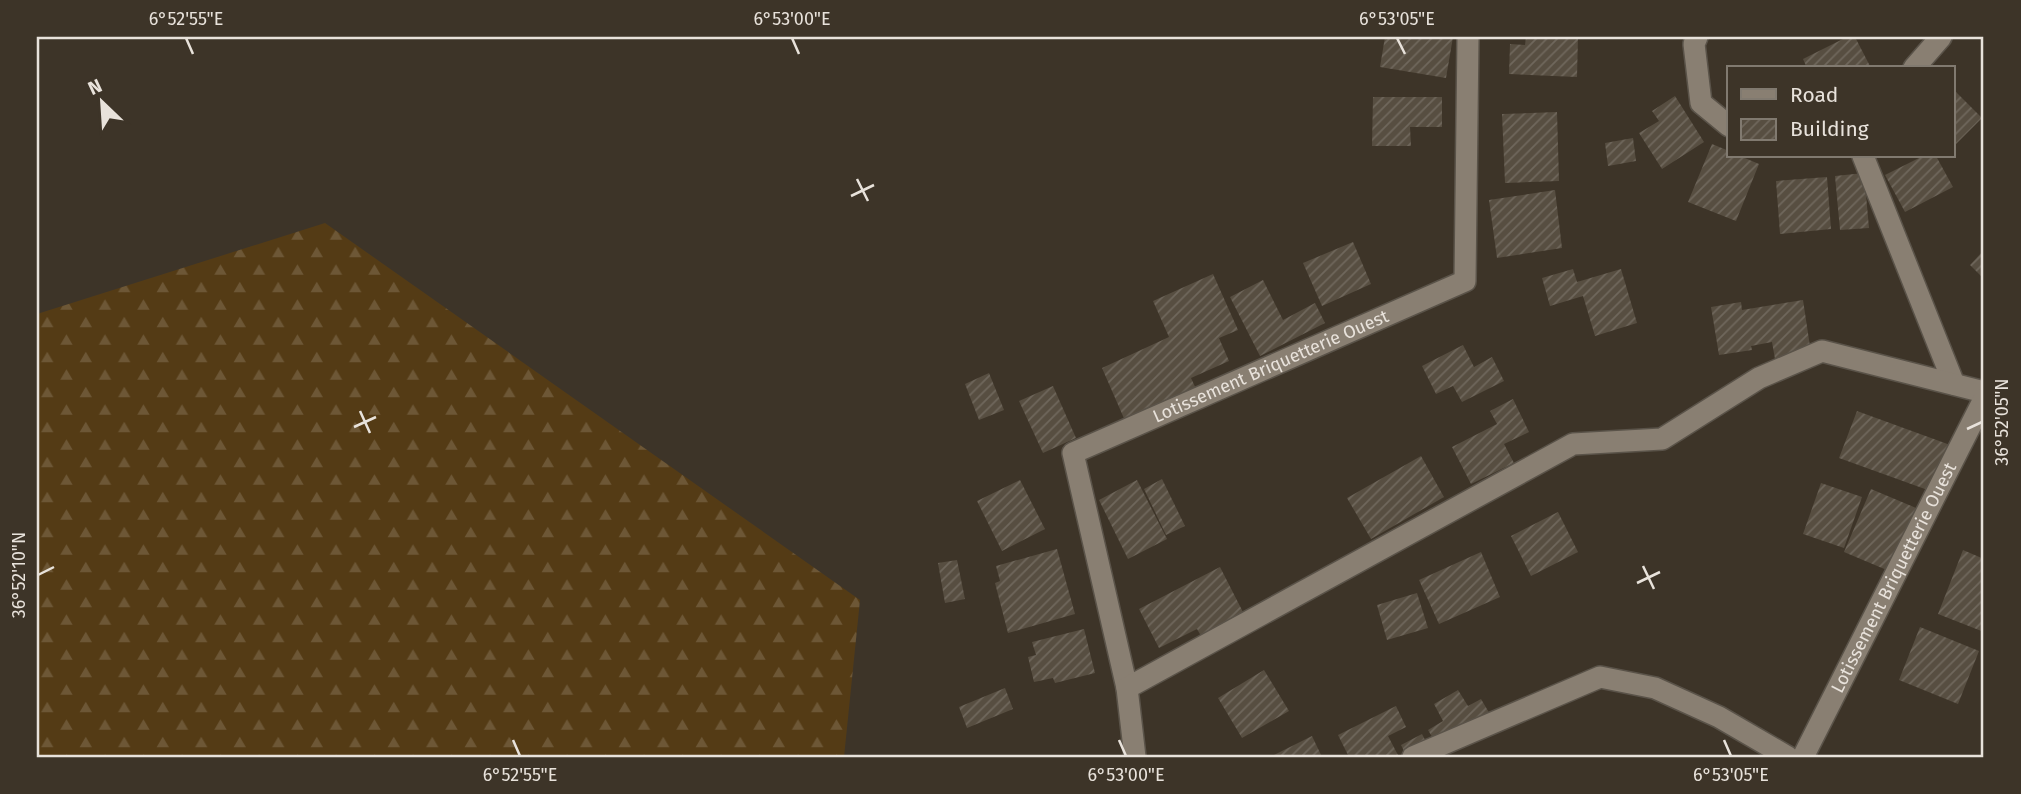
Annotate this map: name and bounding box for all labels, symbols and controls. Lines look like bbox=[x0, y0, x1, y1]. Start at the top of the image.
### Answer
text: 6°52'55"E bbox=[149, 8, 223, 30]
text: 6°53'00"E bbox=[753, 8, 831, 30]
text: 6°53'05"E bbox=[1359, 8, 1435, 30]
north arrow bbox=[66, 66, 136, 136]
legend bbox=[1727, 66, 1954, 158]
text: N bbox=[84, 74, 106, 100]
text: Road bbox=[1790, 82, 1838, 108]
text: Building bbox=[1790, 116, 1869, 142]
street label: Lotissement Briquetterie Ouest bbox=[1149, 305, 1392, 428]
text: 36°52'05"N bbox=[1991, 378, 2013, 466]
street label: Lotissement Briquetterie Ouest bbox=[1826, 458, 1961, 696]
text: 36°52'10"N bbox=[8, 532, 30, 618]
text: 6°52'55"E bbox=[483, 764, 557, 786]
text: 6°53'00"E bbox=[1087, 764, 1165, 786]
text: 6°53'05"E bbox=[1693, 764, 1769, 786]

